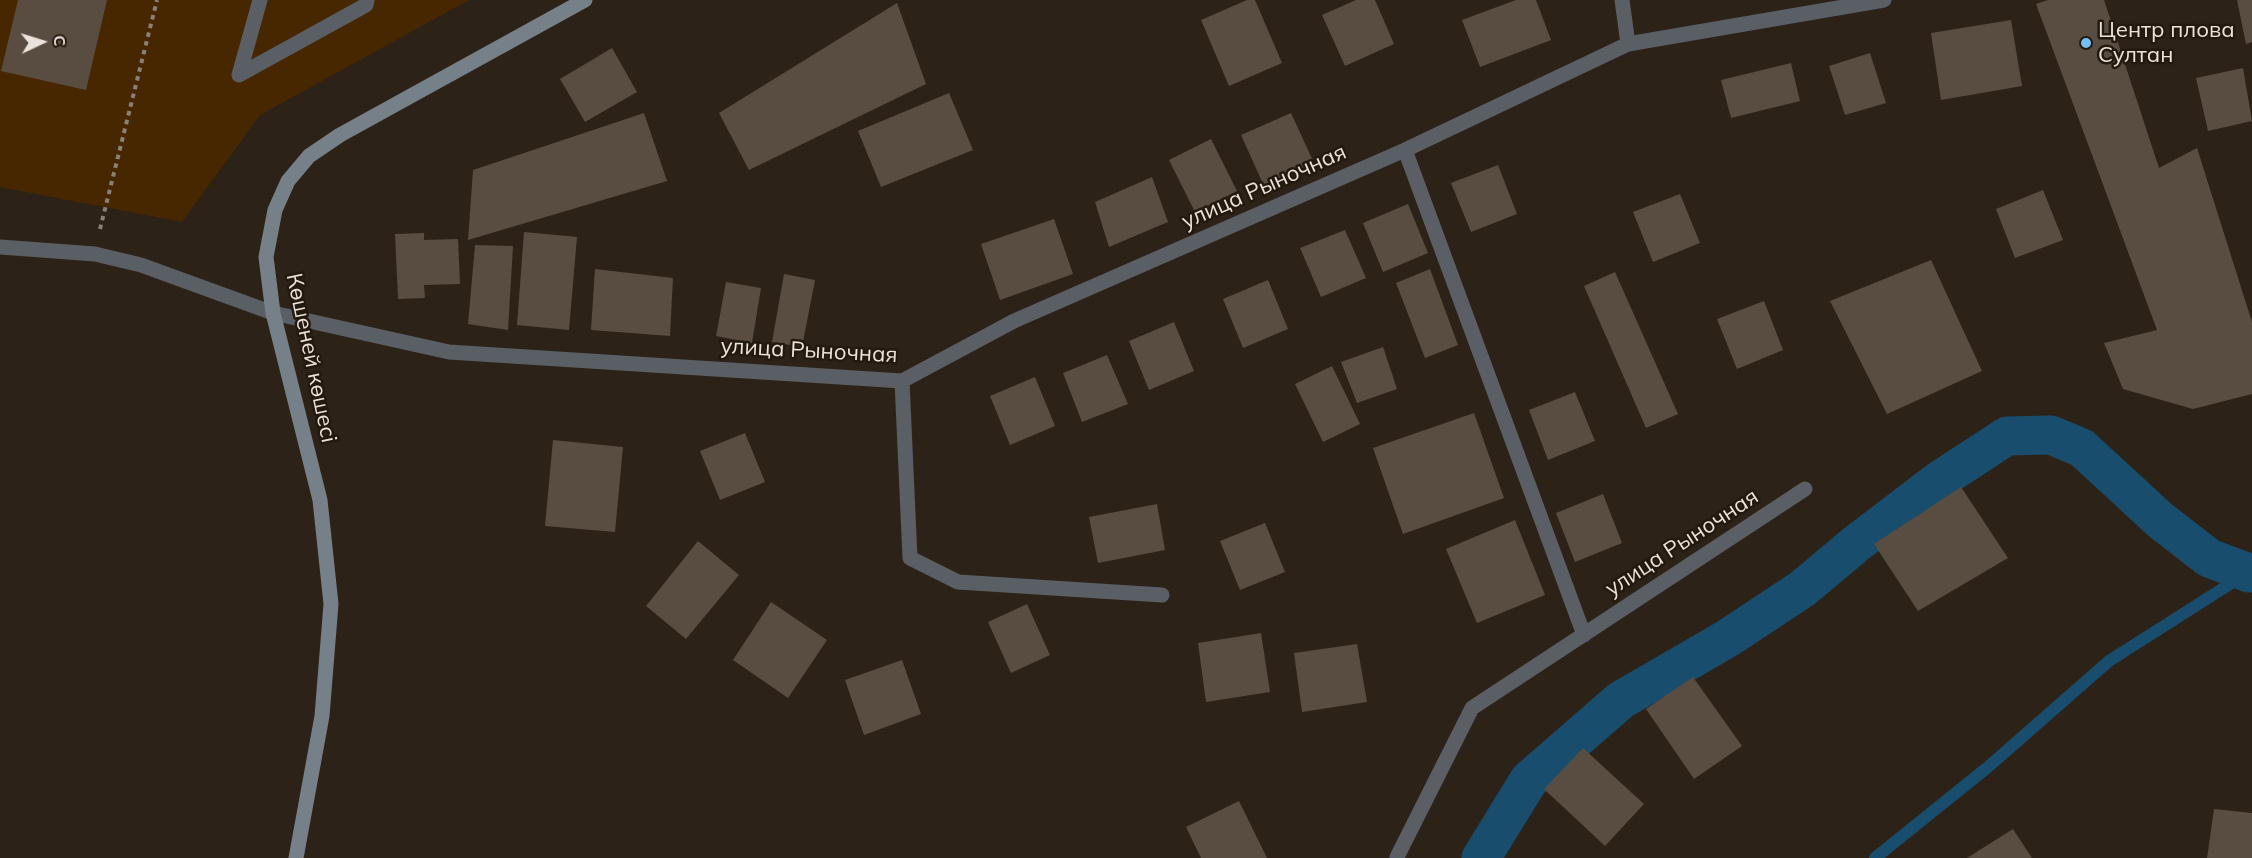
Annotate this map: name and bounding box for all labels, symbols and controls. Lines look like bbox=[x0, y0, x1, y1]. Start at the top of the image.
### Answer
north arrow bbox=[12, 12, 72, 72]
place label: Центр плова Султан bbox=[2098, 17, 2235, 68]
text: С bbox=[50, 35, 70, 47]
marker: Центр плова Султан bbox=[2079, 36, 2093, 50]
street label: улица Рыночная bbox=[1178, 139, 1350, 235]
street label: Көшеней көшесі bbox=[280, 271, 342, 445]
street label: улица Рыночная bbox=[720, 333, 898, 369]
street label: улица Рыночная bbox=[1600, 484, 1764, 602]

